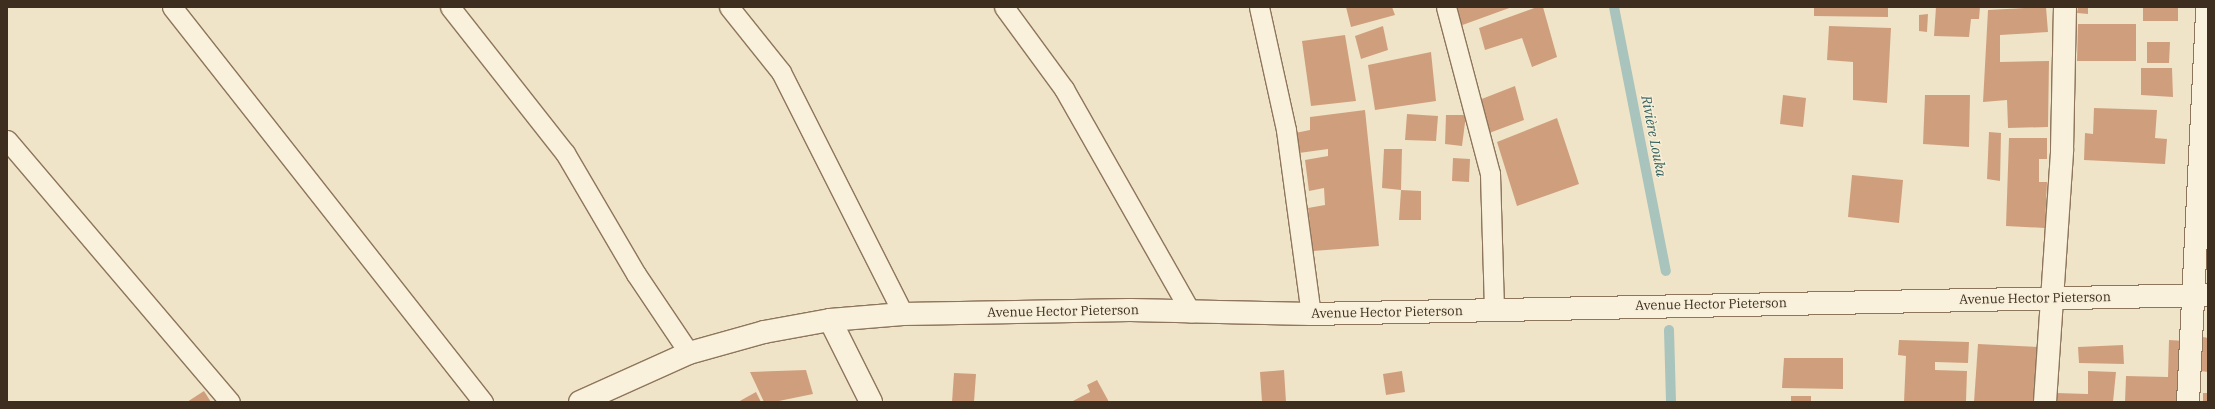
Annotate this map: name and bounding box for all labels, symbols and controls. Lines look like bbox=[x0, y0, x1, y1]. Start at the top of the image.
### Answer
water label: Rivière Louka bbox=[1638, 94, 1670, 178]
street label: Avenue Hector Pieterson bbox=[1959, 290, 2111, 308]
street label: Avenue Hector Pieterson bbox=[1635, 296, 1787, 314]
street label: Avenue Hector Pieterson bbox=[987, 303, 1139, 321]
street label: Avenue Hector Pieterson bbox=[1311, 304, 1463, 322]

